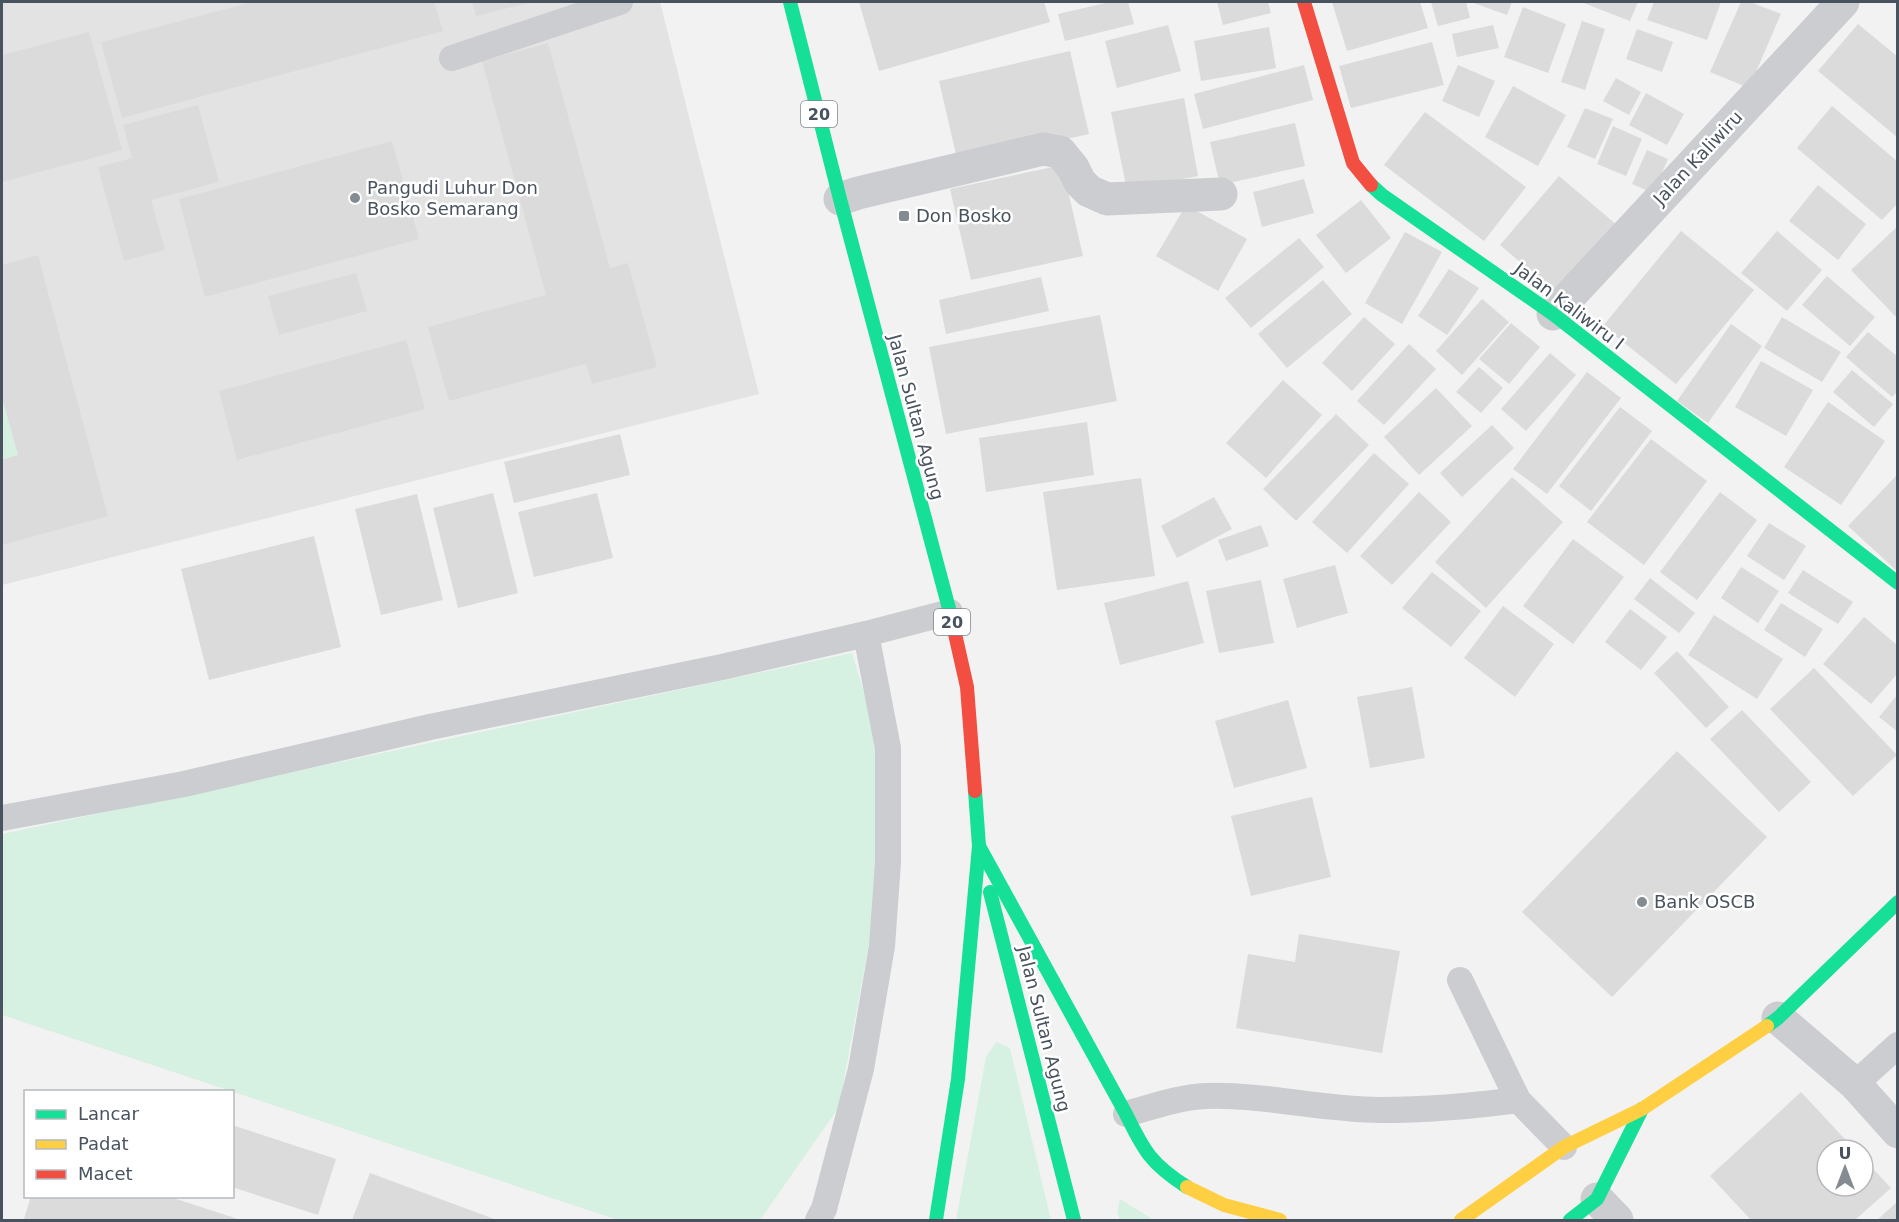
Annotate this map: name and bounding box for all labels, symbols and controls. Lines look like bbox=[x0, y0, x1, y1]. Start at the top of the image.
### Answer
road number: 20 bbox=[801, 101, 837, 127]
street label: Jalan Kaliwiru bbox=[1648, 106, 1746, 210]
place label: Pangudi Luhur Don Bosko Semarang bbox=[367, 177, 538, 219]
marker: Pangudi Luhur Don Bosko Semarang bbox=[348, 191, 362, 205]
place label: Don Bosko bbox=[916, 205, 1012, 226]
marker: Don Bosko bbox=[897, 209, 911, 223]
street label: Jalan Kaliwiru I bbox=[1510, 257, 1628, 354]
street label: Jalan Sultan Agung bbox=[884, 331, 949, 502]
road number: 20 bbox=[934, 609, 970, 635]
place label: Bank OSCB bbox=[1654, 891, 1755, 912]
marker: Bank OSCB bbox=[1635, 895, 1649, 909]
street label: Jalan Sultan Agung bbox=[1013, 943, 1075, 1114]
legend bbox=[24, 1090, 234, 1198]
text: Lancar bbox=[78, 1103, 139, 1124]
text: Padat bbox=[78, 1133, 129, 1154]
north arrow bbox=[1815, 1138, 1875, 1198]
text: U bbox=[1839, 1144, 1852, 1163]
text: Macet bbox=[78, 1163, 133, 1184]

